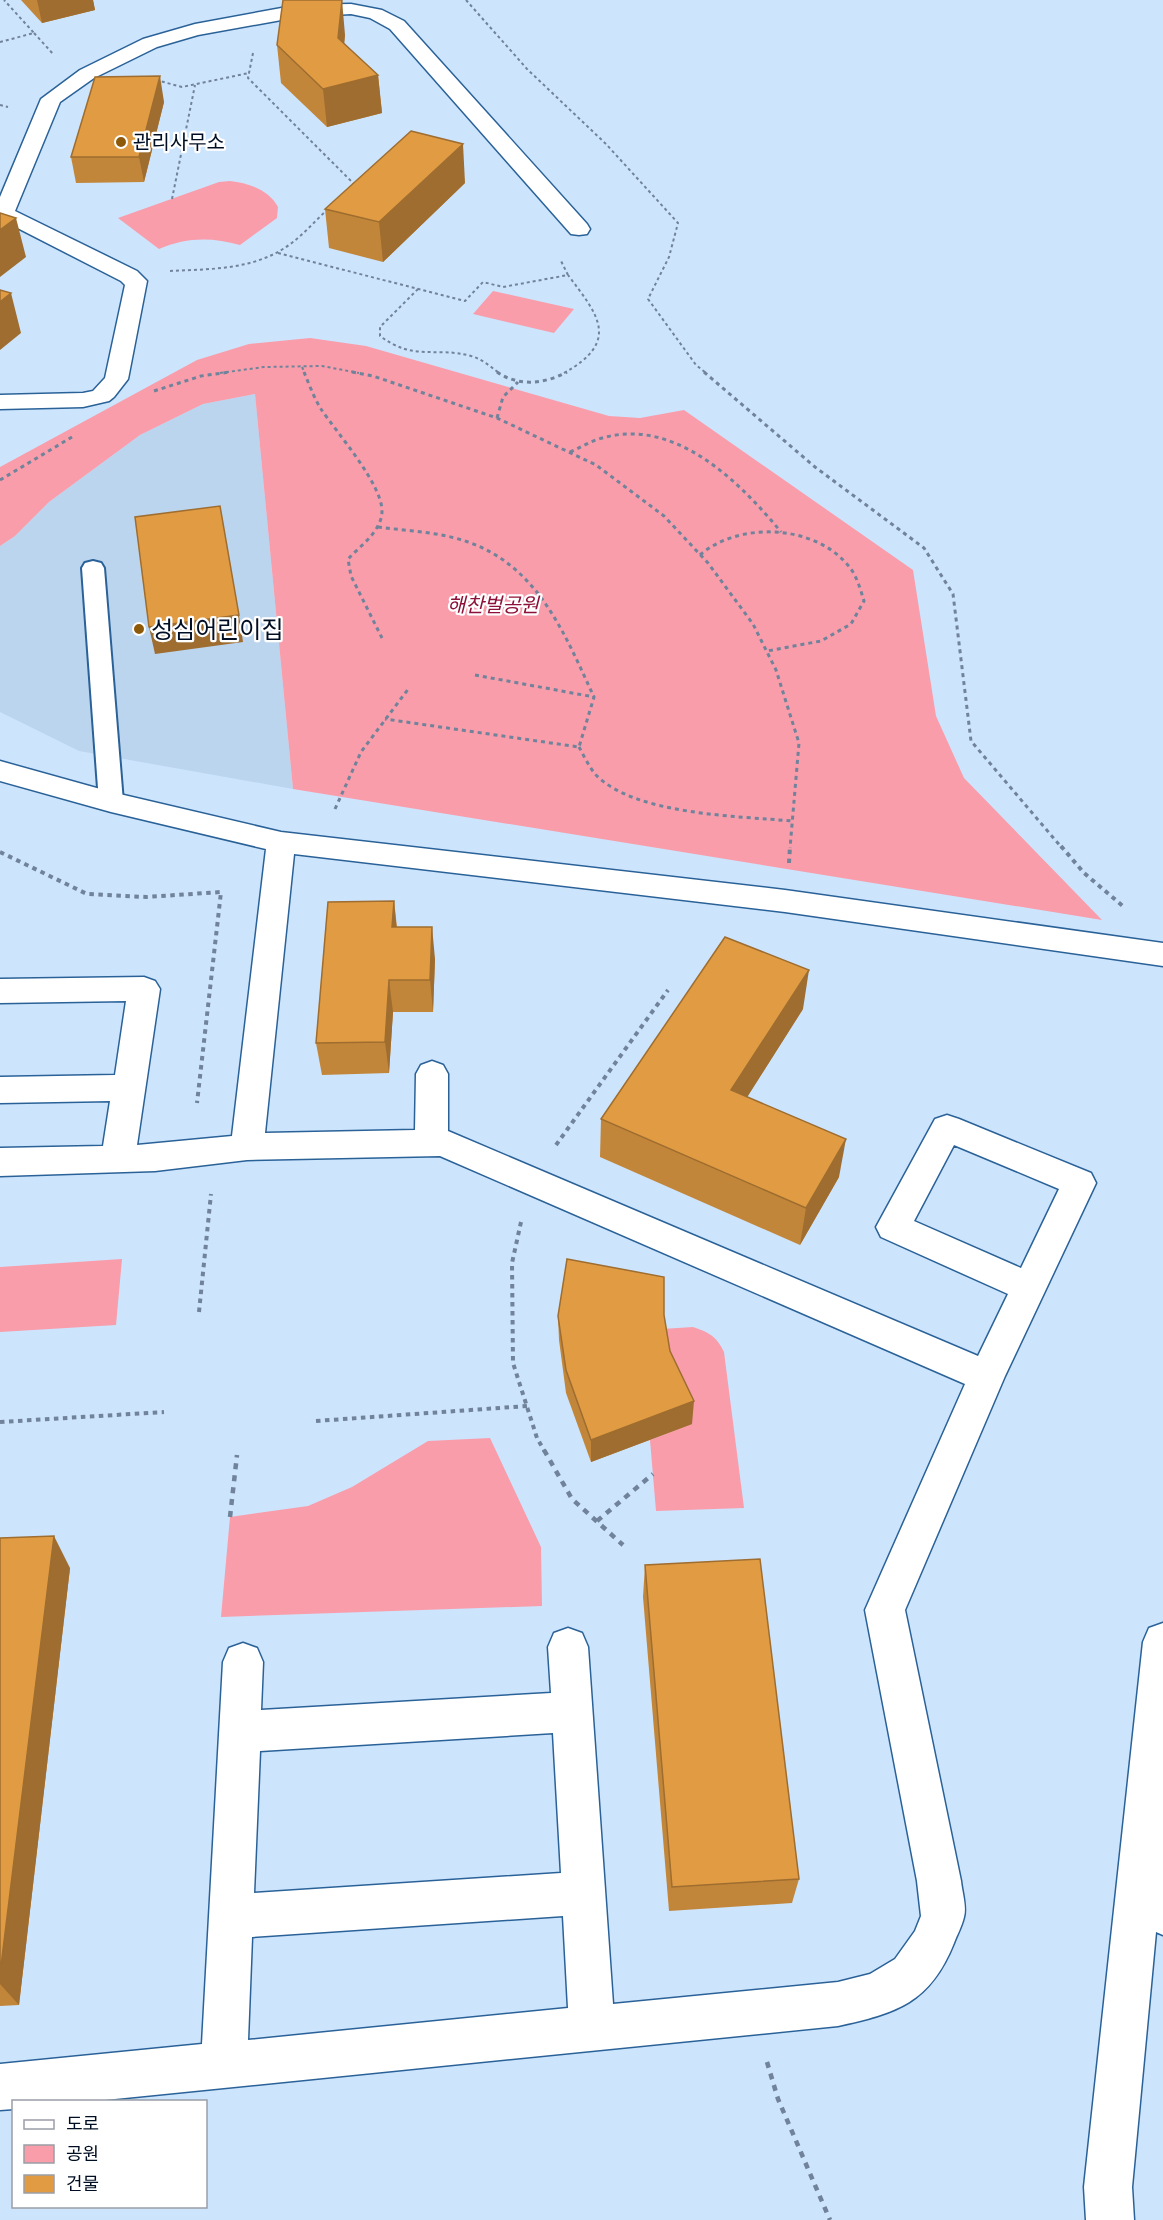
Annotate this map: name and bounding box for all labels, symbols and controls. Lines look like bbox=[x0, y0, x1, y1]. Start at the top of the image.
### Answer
place label: 관리사무소 bbox=[133, 130, 225, 154]
marker: 관리사무소 bbox=[114, 135, 128, 149]
park label: 해찬벌공원 bbox=[447, 593, 541, 617]
place label: 성심어린이집 bbox=[151, 615, 283, 644]
marker: 성심어린이집 bbox=[132, 622, 146, 636]
legend bbox=[12, 2100, 207, 2208]
text: 도로 bbox=[66, 2113, 99, 2135]
text: 공원 bbox=[66, 2143, 99, 2165]
text: 건물 bbox=[66, 2173, 99, 2195]

